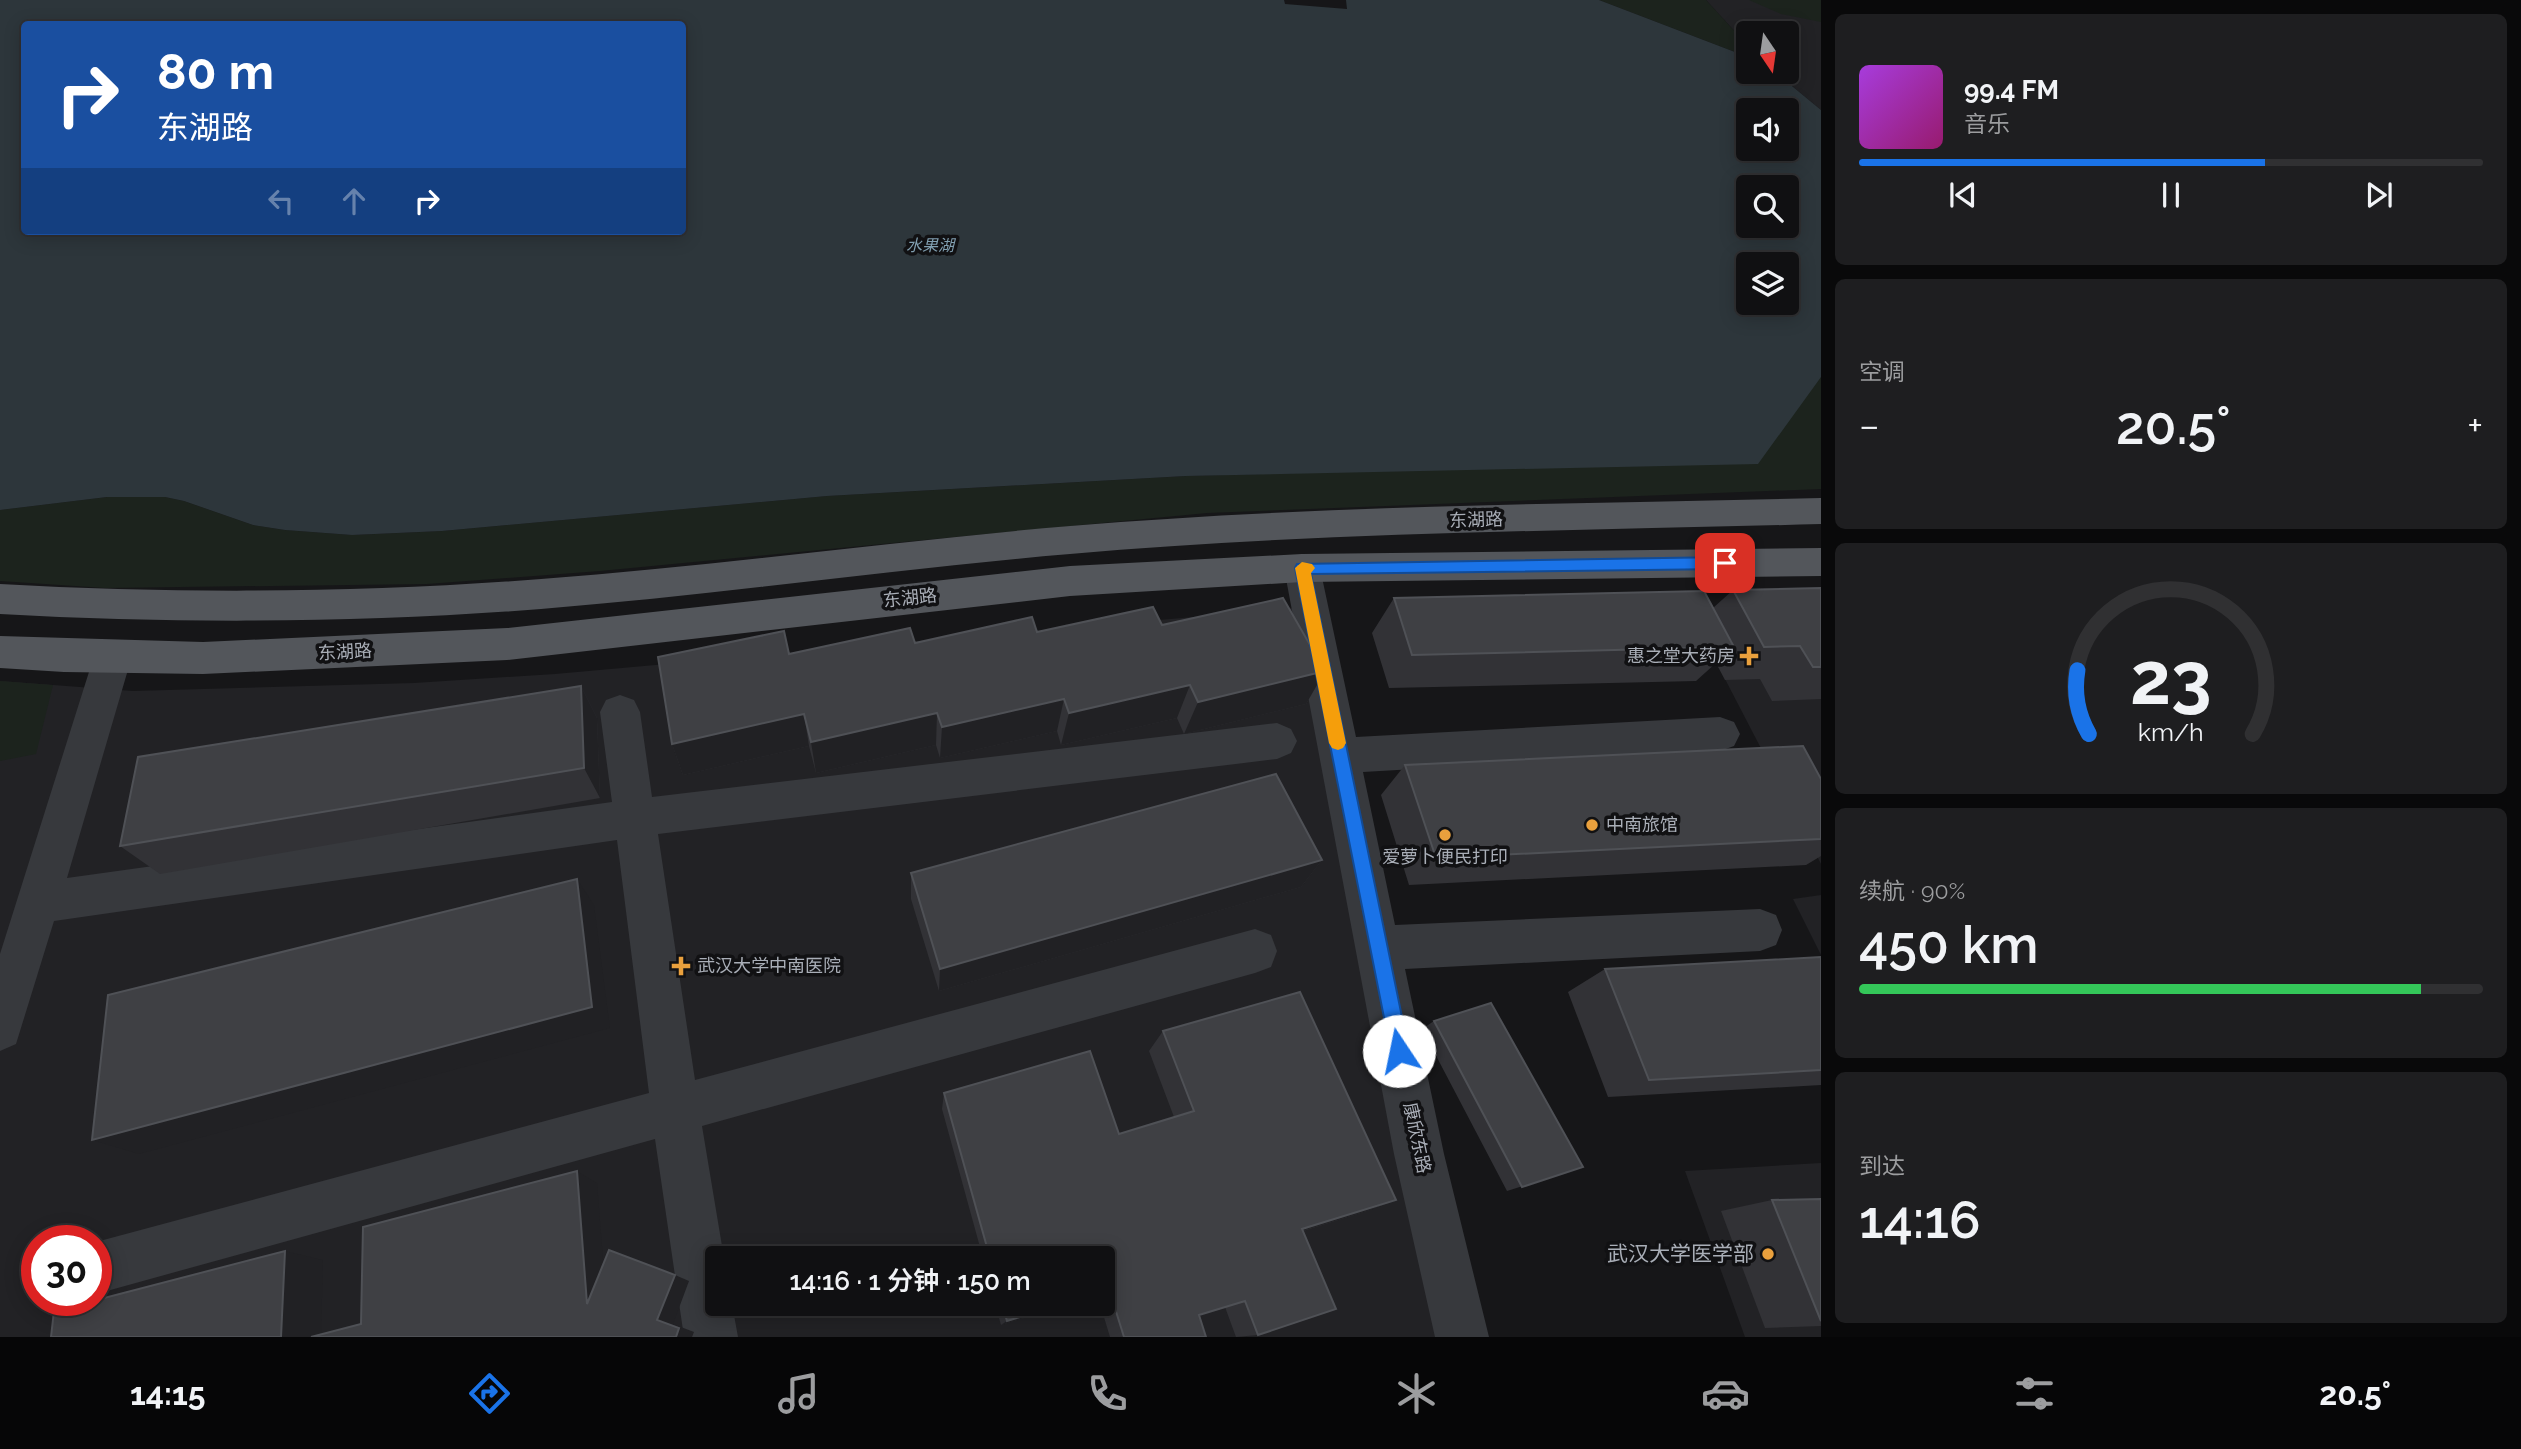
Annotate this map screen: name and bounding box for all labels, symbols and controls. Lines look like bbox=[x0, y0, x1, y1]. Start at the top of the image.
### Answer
north arrow bbox=[1736, 21, 1799, 84]
map controls bbox=[1736, 21, 1799, 315]
text: 80 m bbox=[157, 43, 274, 100]
icon: right bbox=[42, 49, 133, 140]
text: 99.4 FM bbox=[1964, 75, 2059, 105]
button: sound bbox=[1736, 98, 1799, 161]
text: 东湖路 bbox=[157, 109, 253, 146]
text: 音乐 bbox=[1964, 110, 2010, 137]
button: search bbox=[1736, 175, 1799, 238]
icon: previous bbox=[1944, 176, 1982, 214]
icon: pause bbox=[2152, 176, 2190, 214]
icon: next bbox=[2360, 176, 2398, 214]
icon: left bbox=[262, 182, 300, 220]
icon: ahead bbox=[335, 182, 373, 220]
icon: right bbox=[408, 182, 446, 220]
water label: 水果湖 bbox=[906, 236, 957, 255]
button: layers bbox=[1736, 252, 1799, 315]
text: 空调 bbox=[1859, 358, 1905, 385]
text: 20.5° bbox=[2116, 395, 2231, 456]
text: − bbox=[1859, 403, 1879, 448]
text: + bbox=[2467, 403, 2483, 448]
street label: 东湖路 bbox=[1449, 508, 1503, 531]
pin bbox=[1695, 533, 1755, 593]
icon: arrive bbox=[1706, 544, 1744, 582]
street label: 东湖路 bbox=[882, 584, 938, 611]
text: 23 bbox=[2130, 637, 2212, 722]
street label: 东湖路 bbox=[317, 640, 372, 663]
place label: 惠之堂大药房 bbox=[1627, 645, 1735, 666]
marker: 惠之堂大药房 bbox=[1741, 648, 1757, 664]
text: km/h bbox=[2138, 717, 2204, 747]
place label: 中南旅馆 bbox=[1606, 814, 1678, 835]
marker: 中南旅馆 bbox=[1584, 817, 1600, 833]
marker: 爱萝卜便民打印 bbox=[1437, 827, 1453, 843]
place label: 爱萝卜便民打印 bbox=[1382, 846, 1508, 867]
text: 续航 · 90% bbox=[1859, 877, 1965, 904]
text: 450 km bbox=[1859, 914, 2038, 975]
place label: 武汉大学中南医院 bbox=[697, 955, 841, 976]
marker: 武汉大学中南医院 bbox=[671, 956, 691, 976]
position arrow bbox=[1362, 1014, 1436, 1088]
street label: 康欣东路 bbox=[1400, 1100, 1435, 1175]
text: 到达 bbox=[1859, 1152, 1905, 1179]
text: 14:16 bbox=[1859, 1189, 1980, 1250]
speed limit sign: 30 bbox=[21, 1225, 112, 1316]
place label: 武汉大学医学部 bbox=[1607, 1241, 1754, 1266]
marker: 武汉大学医学部 bbox=[1760, 1246, 1776, 1262]
text: 14:16 · 1 分钟 · 150 m bbox=[789, 1266, 1031, 1296]
icon: directions bbox=[465, 1369, 514, 1418]
icon: music bbox=[774, 1369, 823, 1418]
icon: phone bbox=[1083, 1369, 1132, 1418]
icon: climate bbox=[1392, 1369, 1441, 1418]
icon: car bbox=[1701, 1369, 1750, 1418]
icon: filters bbox=[2010, 1369, 2059, 1418]
text: 14:15 bbox=[130, 1375, 206, 1412]
text: 20.5° bbox=[2319, 1375, 2391, 1412]

